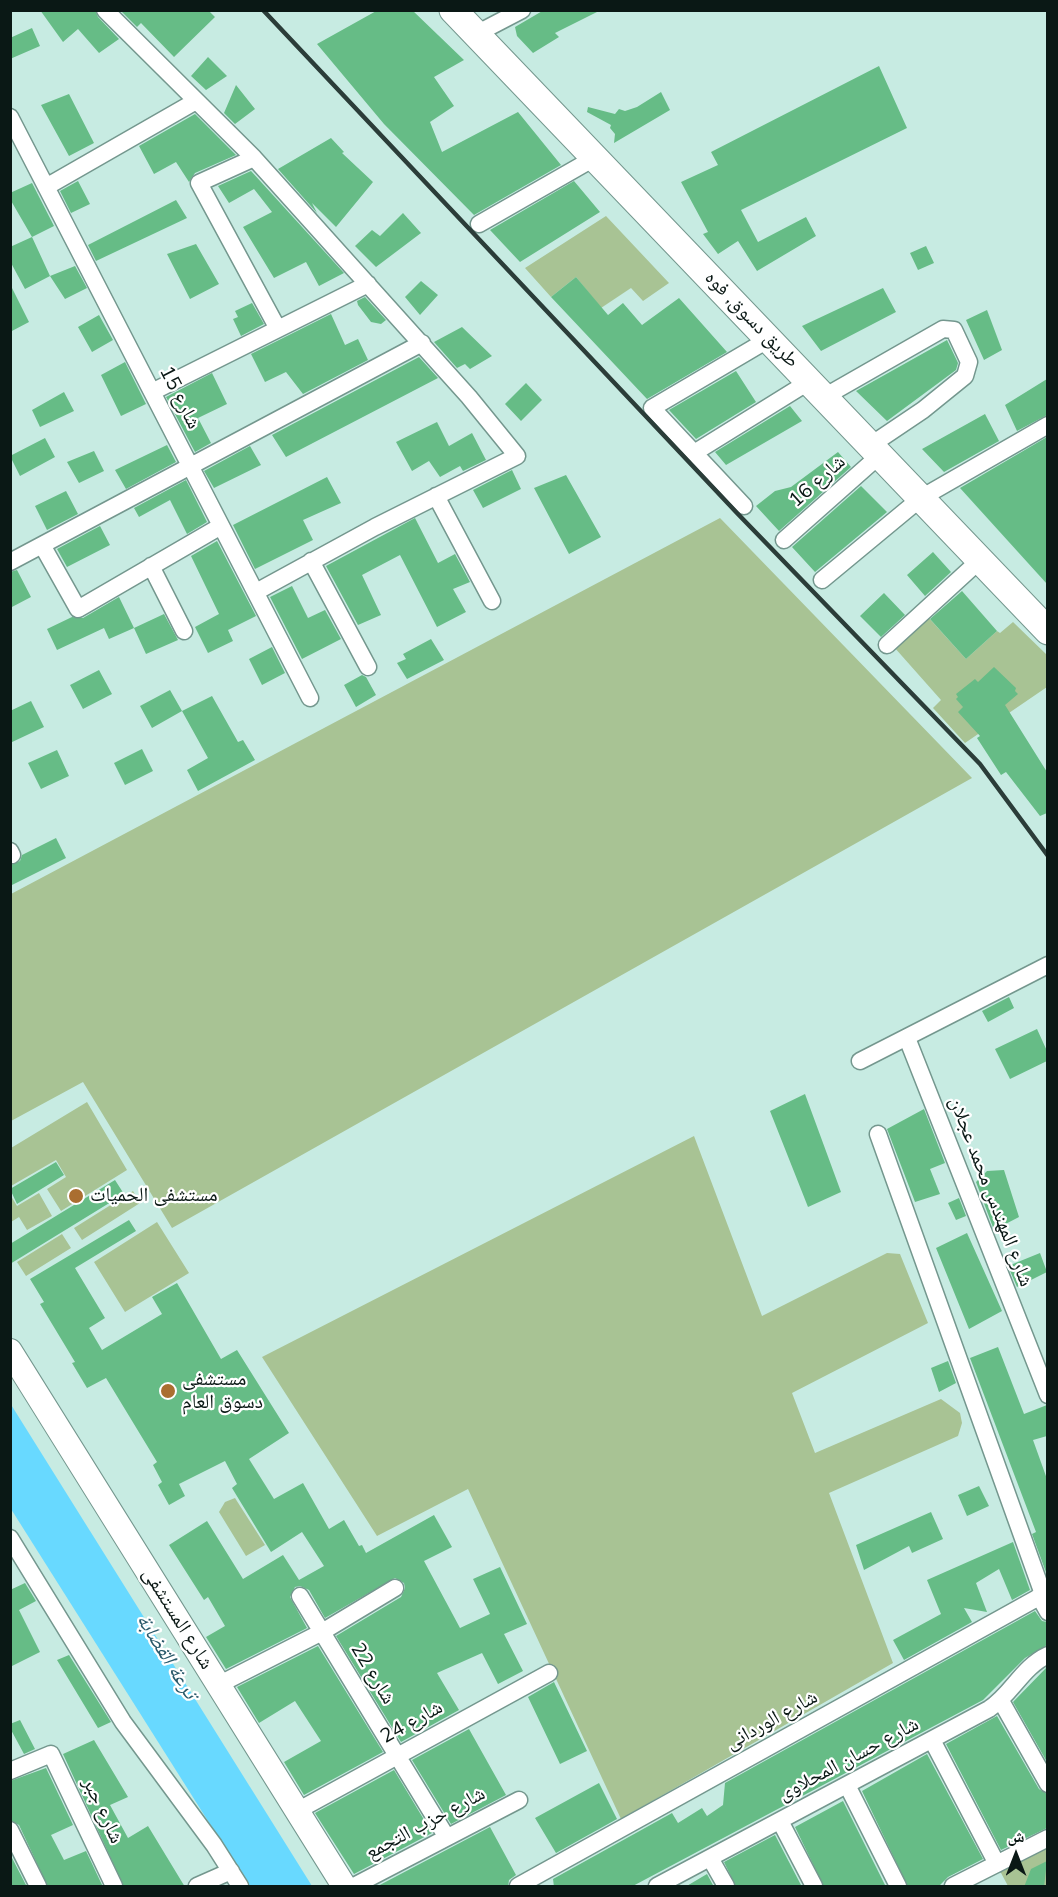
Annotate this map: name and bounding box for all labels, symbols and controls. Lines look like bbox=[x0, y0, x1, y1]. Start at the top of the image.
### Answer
street label: طريق دسوق, فوه bbox=[699, 267, 803, 373]
street label: شارع 15 bbox=[153, 363, 205, 433]
street label: شارع 16 bbox=[785, 451, 851, 513]
street label: شارع المهندس محمد عجلان bbox=[943, 1094, 1037, 1290]
place label: مستشفى الحميات bbox=[90, 1184, 218, 1208]
marker: مستشفى الحميات bbox=[67, 1187, 85, 1205]
place label: مستشفى دسوق العام bbox=[182, 1368, 263, 1415]
marker: مستشفى دسوق العام bbox=[159, 1382, 177, 1400]
street label: شارع المستشفى bbox=[136, 1564, 218, 1674]
water label: ترعة القضابة bbox=[130, 1610, 202, 1704]
street label: شارع 22 bbox=[344, 1639, 400, 1709]
street label: شارع الوردانى bbox=[722, 1686, 822, 1756]
street label: شارع 24 bbox=[377, 1696, 447, 1750]
street label: شارع حسان المحلاوى bbox=[775, 1713, 923, 1807]
street label: شارع جبر bbox=[76, 1774, 128, 1848]
street label: شارع حزب التجمع bbox=[362, 1782, 490, 1866]
north arrow bbox=[986, 1825, 1046, 1885]
text: ش bbox=[1008, 1826, 1024, 1848]

